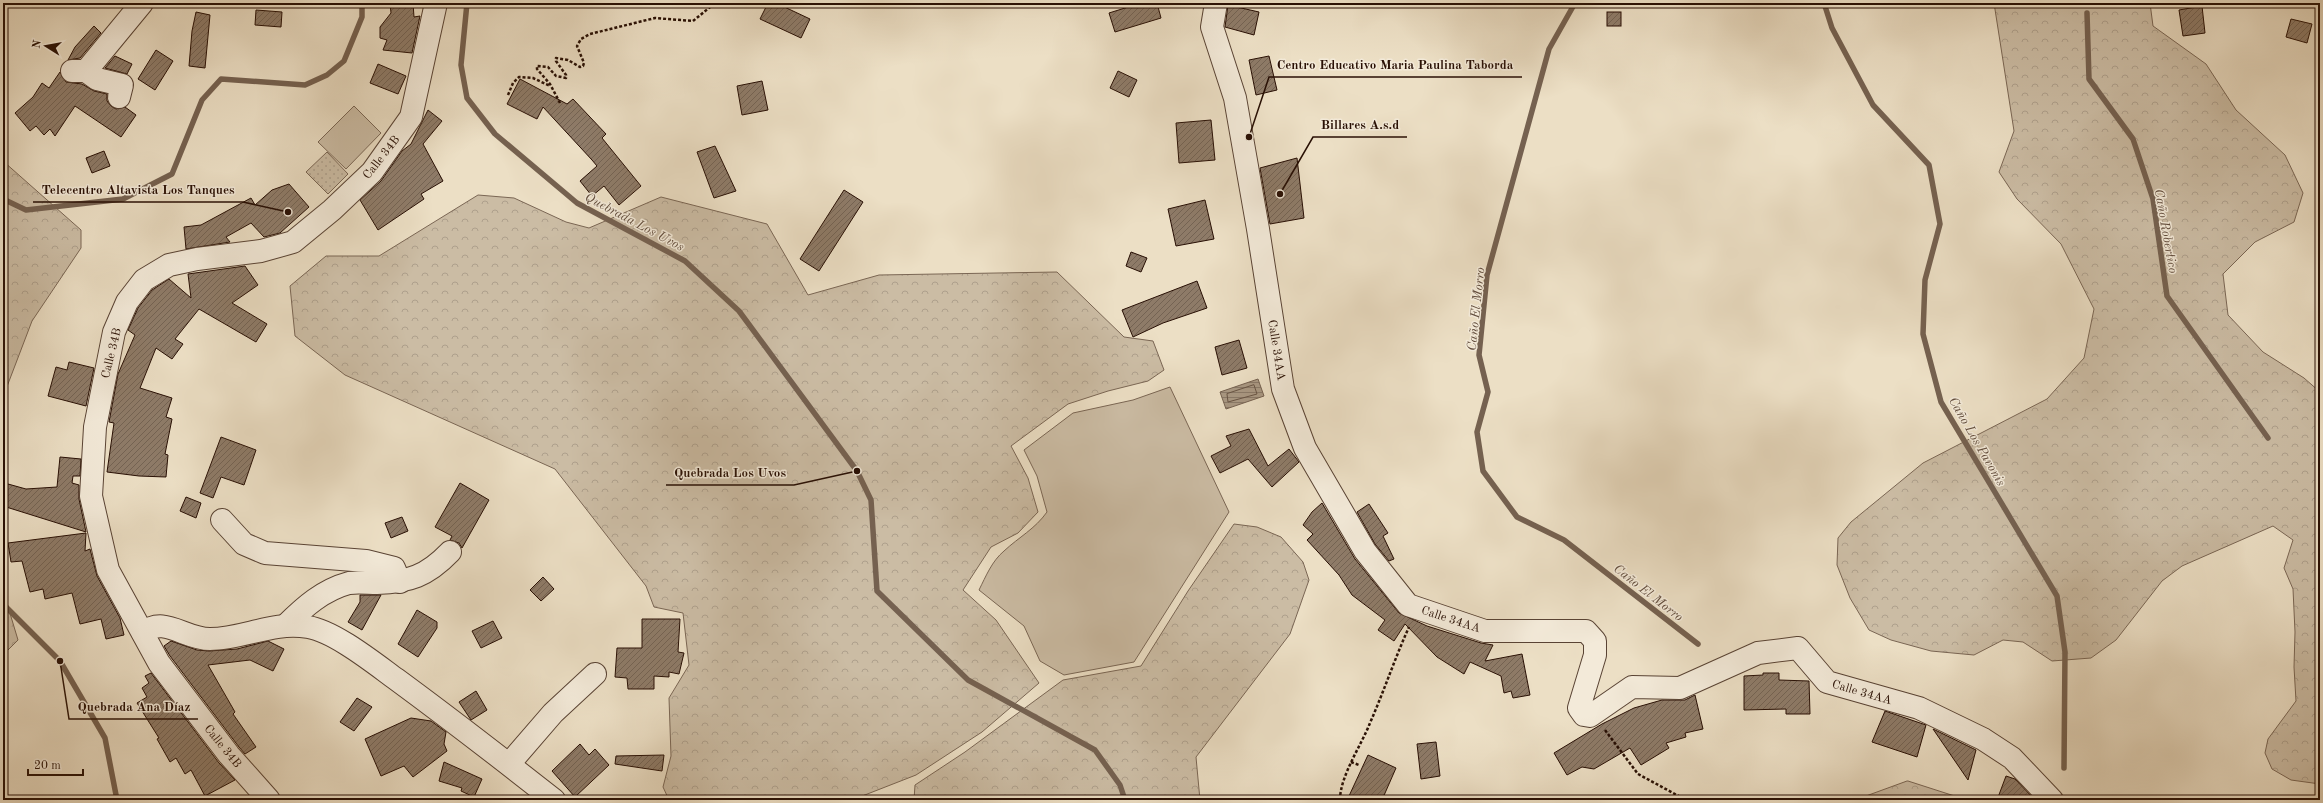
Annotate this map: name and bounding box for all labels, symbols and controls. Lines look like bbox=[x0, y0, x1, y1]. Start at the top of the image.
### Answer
north arrow bbox=[26, 26, 66, 66]
text: N bbox=[31, 39, 44, 50]
callout: Centro Educativo Maria Paulina Taborda bbox=[1269, 52, 1522, 77]
text: Centro Educativo Maria Paulina Taborda bbox=[1277, 59, 1514, 72]
callout: Billares A.s.d bbox=[1313, 112, 1407, 137]
text: Billares A.s.d bbox=[1321, 119, 1399, 132]
street label: Calle 34B bbox=[361, 134, 402, 182]
callout: Telecentro Altavista Los Tanques bbox=[33, 177, 243, 202]
text: Telecentro Altavista Los Tanques bbox=[41, 184, 235, 197]
water label: Caño Robertico bbox=[2152, 188, 2179, 274]
water label: Quebrada Los Uvos bbox=[583, 191, 686, 254]
water label: Caño El Morro bbox=[1466, 267, 1487, 352]
street label: Calle 34AA bbox=[1265, 319, 1287, 382]
street label: Calle 34B bbox=[100, 327, 124, 380]
water label: Caño Los Pavonis bbox=[1946, 395, 2008, 489]
callout: Quebrada Los Uvos bbox=[666, 460, 794, 485]
text: Quebrada Los Uvos bbox=[674, 467, 786, 480]
water label: Caño El Morro bbox=[1611, 562, 1685, 624]
street label: Calle 34AA bbox=[1420, 605, 1482, 635]
street label: Calle 34AA bbox=[1830, 679, 1893, 707]
callout: Quebrada Ana Díaz bbox=[69, 694, 198, 719]
text: Quebrada Ana Díaz bbox=[78, 701, 190, 714]
street label: Calle 34B bbox=[201, 723, 243, 770]
scale bar bbox=[28, 751, 83, 777]
text: 20 m bbox=[34, 760, 61, 772]

